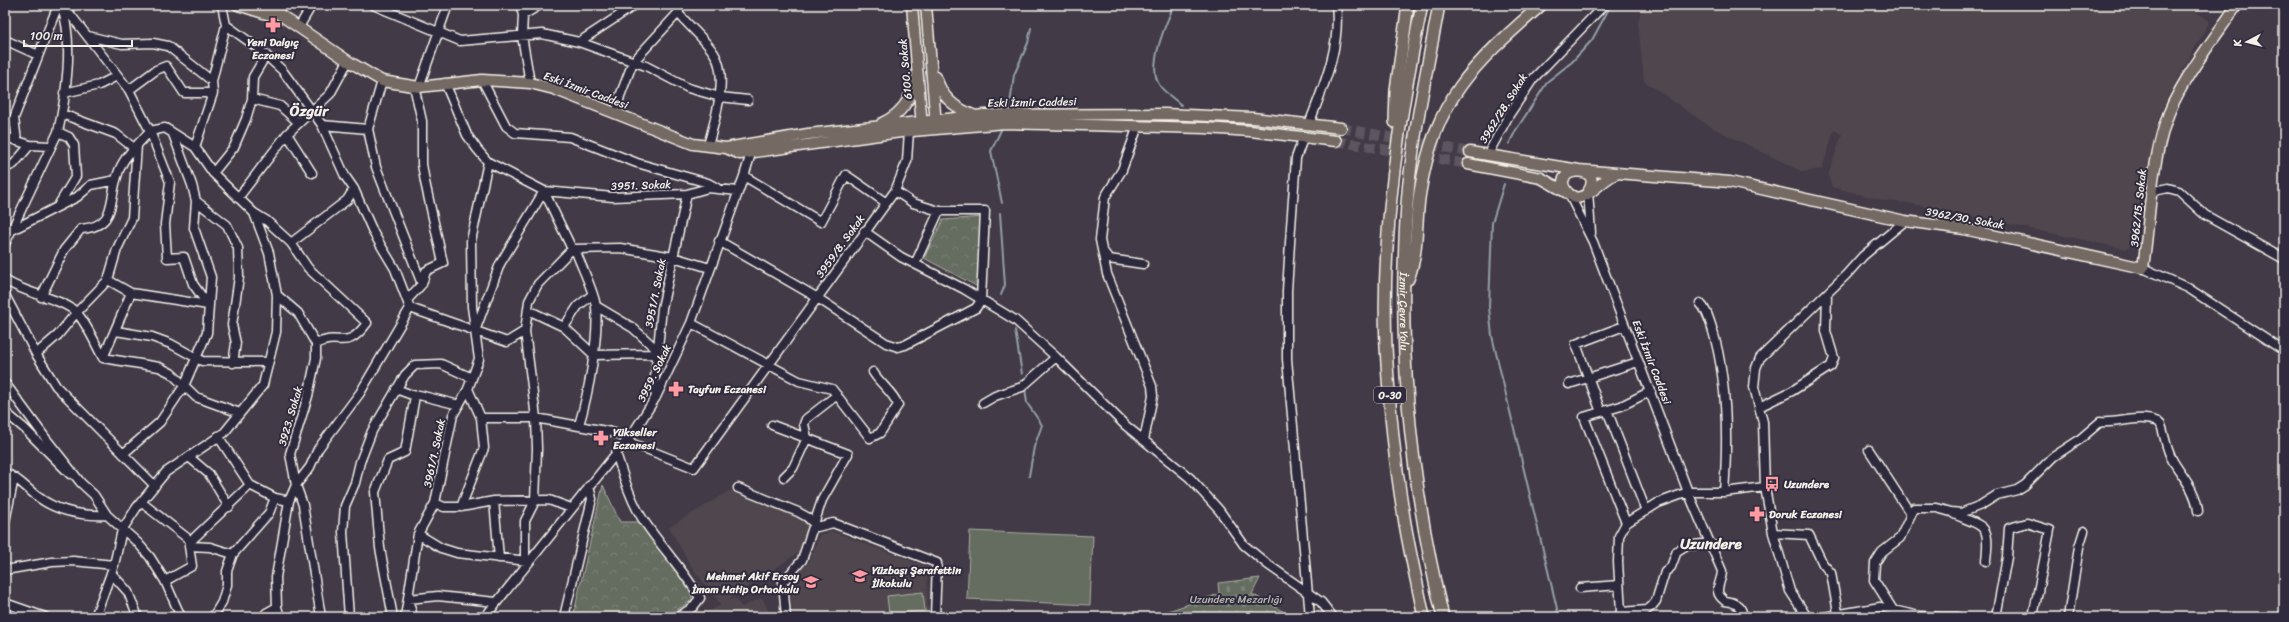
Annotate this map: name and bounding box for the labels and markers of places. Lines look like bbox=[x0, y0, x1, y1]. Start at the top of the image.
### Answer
pharmacy icon: Yeni Dalgıç Eczanesi bbox=[264, 16, 282, 34]
place label: Yeni Dalgıç Eczanesi bbox=[247, 33, 299, 65]
pharmacy icon: Tayfun Eczanesi bbox=[667, 380, 685, 398]
place label: Tayfun Eczanesi bbox=[688, 380, 767, 399]
place label: Yükseller Eczanesi bbox=[613, 423, 658, 455]
pharmacy icon: Yükseller Eczanesi bbox=[592, 429, 610, 447]
bus stop icon: Uzundere bbox=[1763, 475, 1781, 493]
place label: Uzundere bbox=[1784, 475, 1830, 494]
pharmacy icon: Doruk Eczanesi bbox=[1748, 505, 1766, 523]
place label: Doruk Eczanesi bbox=[1769, 505, 1843, 524]
place label: Yüzbaşı Şerafettin İlkokulu bbox=[871, 561, 961, 593]
place label: Mehmet Akif Ersoy İmam Hatip Ortaokulu bbox=[691, 567, 800, 599]
school or university icon: Yüzbaşı Şerafettin İlkokulu bbox=[851, 567, 869, 585]
school or university icon: Mehmet Akif Ersoy İmam Hatip Ortaokulu bbox=[802, 573, 820, 591]

